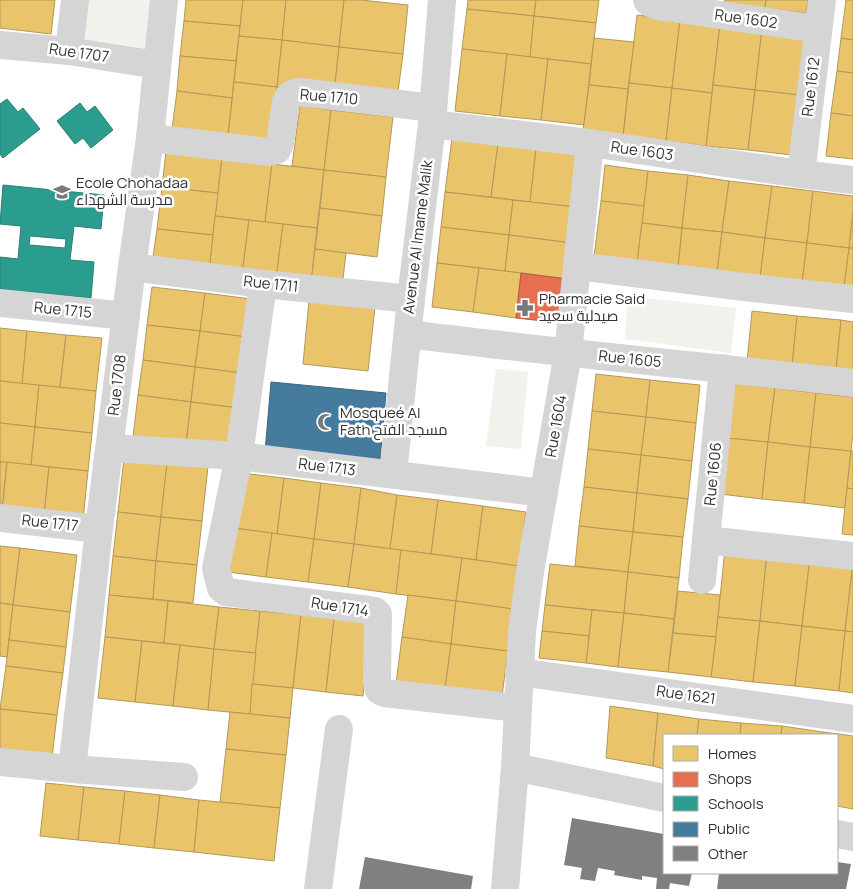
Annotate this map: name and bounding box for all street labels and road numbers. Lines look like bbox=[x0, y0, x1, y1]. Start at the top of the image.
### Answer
street label: Rue 1602 bbox=[713, 4, 779, 33]
street label: Rue 1707 bbox=[48, 38, 110, 67]
street label: Rue 1612 bbox=[796, 56, 825, 118]
street label: Rue 1710 bbox=[299, 83, 359, 110]
street label: Rue 1603 bbox=[610, 136, 675, 165]
street label: Avenue Al Imame Malik bbox=[398, 158, 437, 315]
street label: Rue 1711 bbox=[242, 270, 300, 297]
street label: Rue 1715 bbox=[33, 296, 93, 323]
street label: Rue 1605 bbox=[598, 345, 663, 372]
street label: Rue 1708 bbox=[102, 353, 131, 417]
street label: Rue 1604 bbox=[540, 393, 571, 459]
street label: Rue 1606 bbox=[699, 441, 726, 507]
street label: Rue 1713 bbox=[297, 453, 357, 480]
street label: Rue 1717 bbox=[21, 509, 79, 536]
street label: Rue 1714 bbox=[310, 592, 371, 621]
street label: Rue 1621 bbox=[655, 680, 717, 709]

